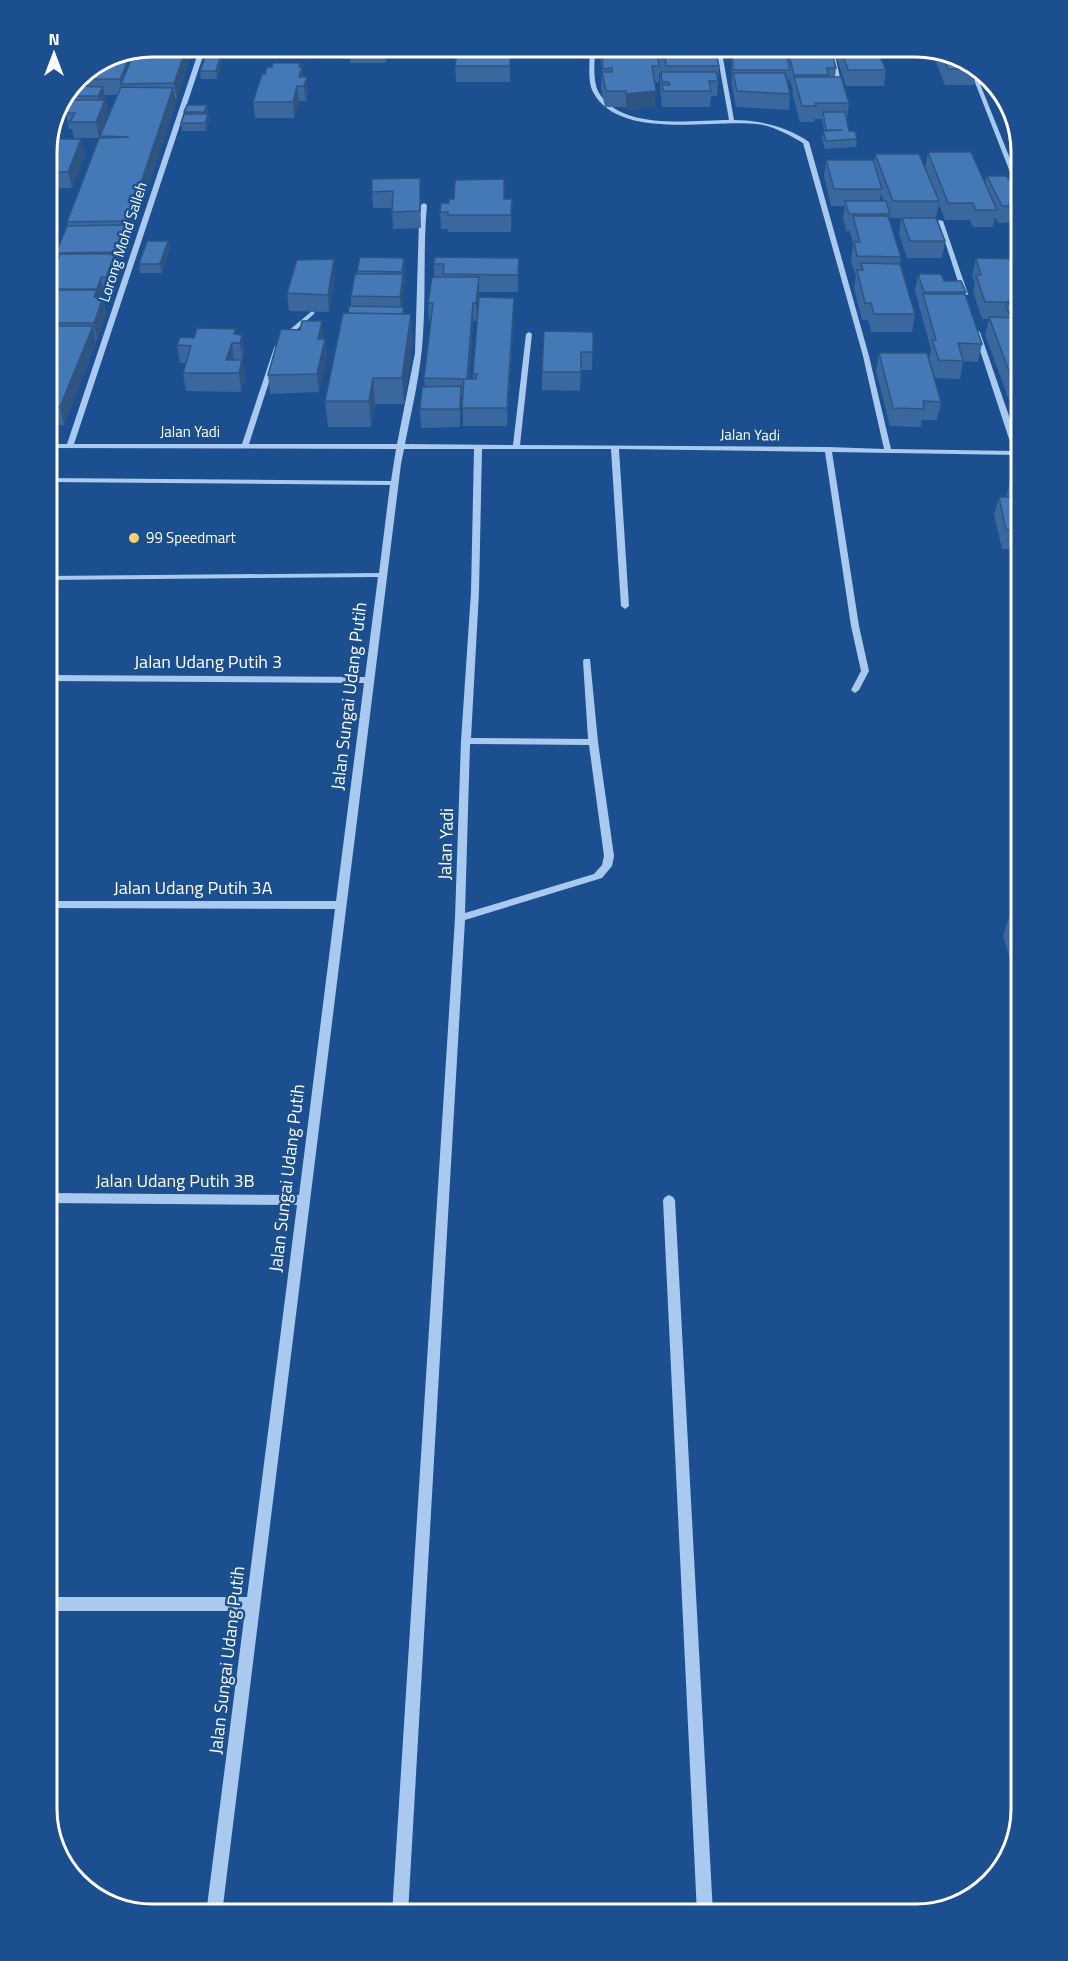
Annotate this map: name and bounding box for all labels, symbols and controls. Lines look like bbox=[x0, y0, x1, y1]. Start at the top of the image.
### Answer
north arrow bbox=[24, 24, 84, 84]
text: N bbox=[48, 27, 60, 51]
street label: Lorong Mohd Salleh bbox=[92, 179, 153, 305]
street label: Jalan Yadi bbox=[160, 420, 220, 443]
street label: Jalan Yadi bbox=[720, 422, 780, 447]
place label: 99 Speedmart bbox=[146, 526, 236, 549]
marker: 99 Speedmart bbox=[127, 531, 141, 545]
street label: Jalan Sungai Udang Putih bbox=[324, 600, 373, 792]
street label: Jalan Udang Putih 3 bbox=[134, 648, 282, 675]
street label: Jalan Yadi bbox=[431, 808, 460, 880]
street label: Jalan Udang Putih 3A bbox=[114, 874, 273, 901]
street label: Jalan Sungai Udang Putih bbox=[262, 1082, 311, 1274]
street label: Jalan Udang Putih 3B bbox=[95, 1167, 255, 1194]
street label: Jalan Sungai Udang Putih bbox=[202, 1564, 251, 1756]

